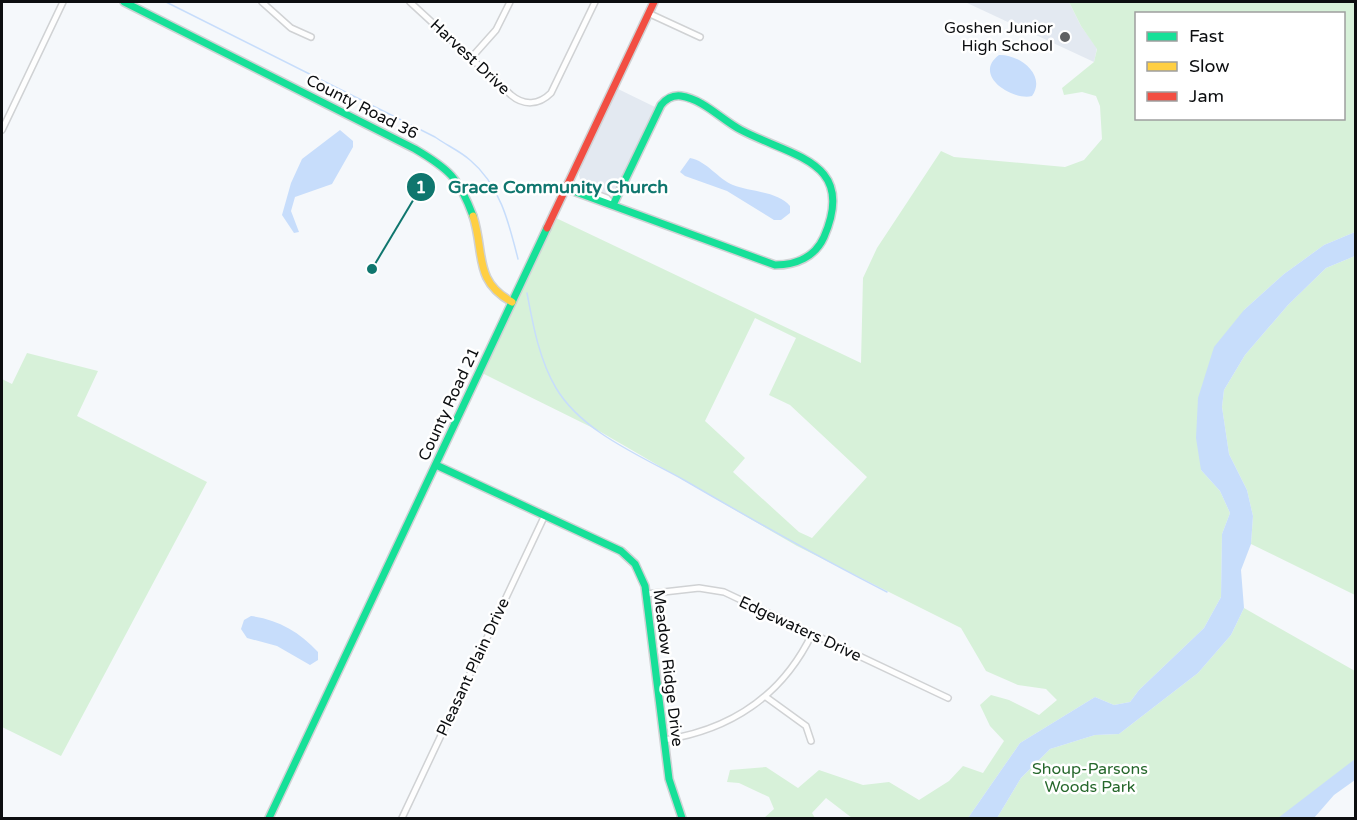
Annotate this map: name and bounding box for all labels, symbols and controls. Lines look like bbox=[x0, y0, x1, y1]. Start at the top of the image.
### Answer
legend bbox=[1135, 12, 1345, 120]
street label: Harvest Drive bbox=[426, 15, 514, 99]
place label: Goshen Junior High School bbox=[944, 18, 1054, 56]
text: Fast bbox=[1189, 25, 1224, 47]
marker: Goshen Junior High School bbox=[1058, 30, 1072, 44]
text: Slow bbox=[1189, 55, 1230, 77]
street label: County Road 36 bbox=[303, 70, 421, 144]
text: Jam bbox=[1189, 85, 1224, 107]
callout: Grace Community Church bbox=[406, 169, 680, 205]
text: 1 bbox=[415, 176, 427, 198]
text: Grace Community Church bbox=[448, 176, 668, 198]
street label: County Road 21 bbox=[414, 344, 484, 464]
street label: Meadow Ridge Drive bbox=[648, 588, 688, 748]
street label: Edgewaters Drive bbox=[736, 592, 864, 666]
street label: Pleasant Plain Drive bbox=[432, 595, 514, 739]
park label: Shoup-Parsons Woods Park bbox=[1032, 759, 1148, 797]

